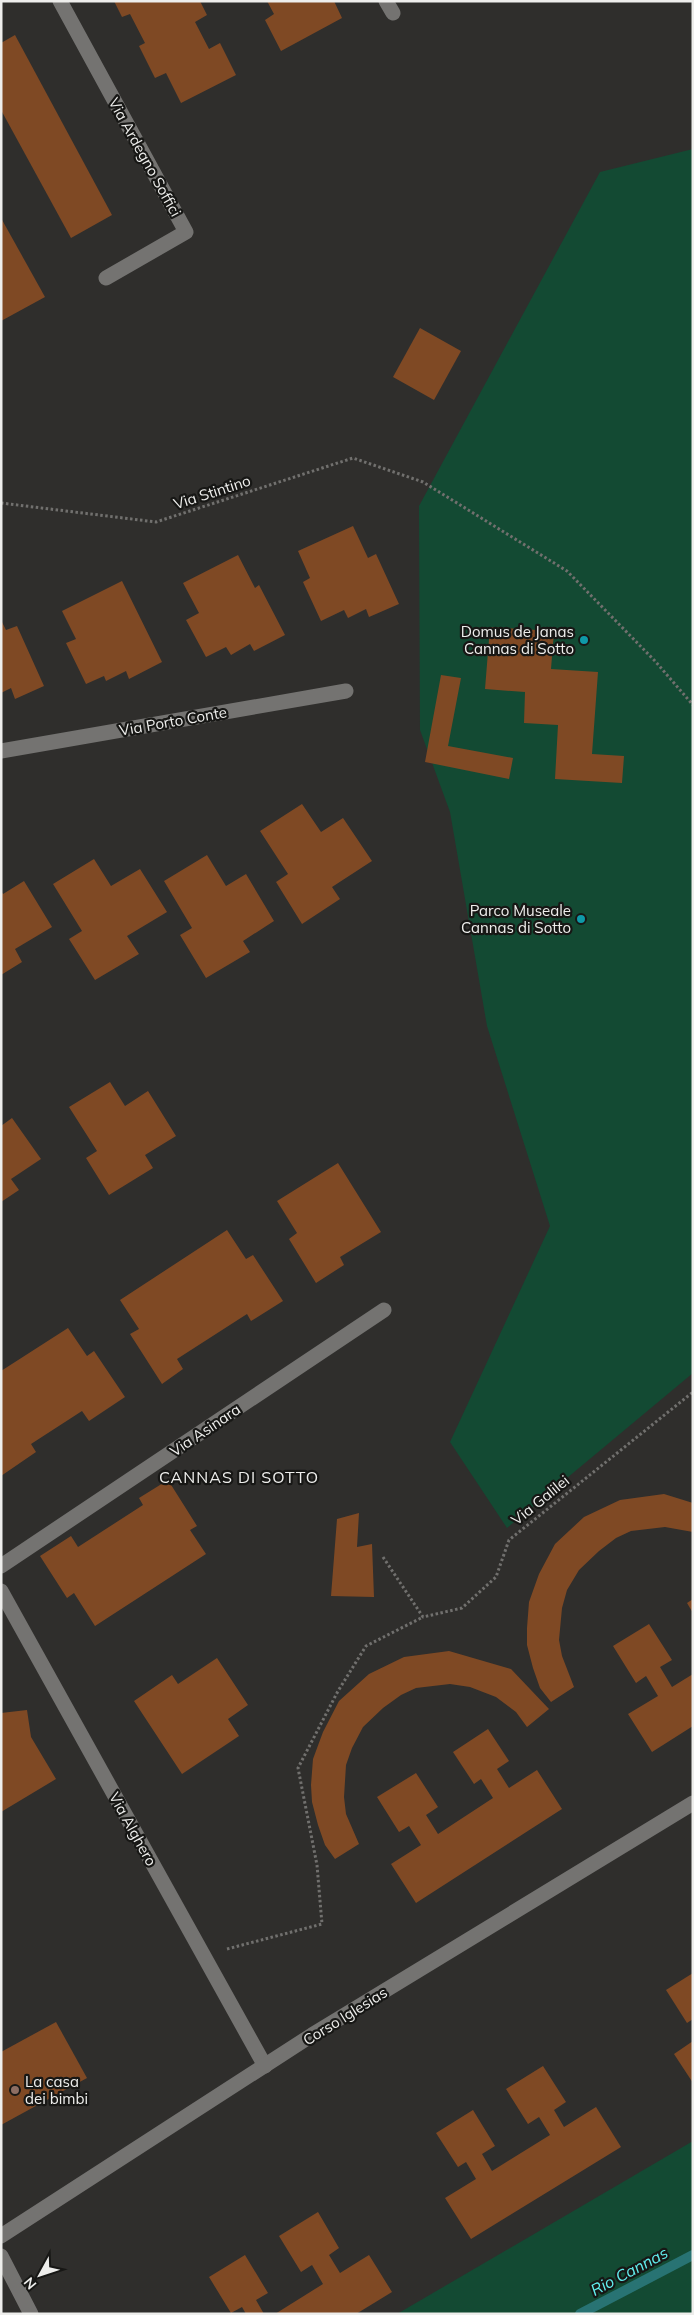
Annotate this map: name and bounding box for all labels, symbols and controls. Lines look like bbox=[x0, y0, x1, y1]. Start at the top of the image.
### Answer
street label: Via Ardegno Soffici bbox=[104, 94, 186, 220]
street label: Via Stintino bbox=[171, 471, 253, 513]
place label: Domus de Janas Cannas di Sotto bbox=[461, 622, 574, 658]
marker: Domus de Janas Cannas di Sotto bbox=[578, 634, 590, 646]
street label: Via Porto Conte bbox=[118, 702, 228, 740]
place label: Parco Museale Cannas di Sotto bbox=[461, 901, 571, 937]
marker: Parco Museale Cannas di Sotto bbox=[575, 913, 587, 925]
street label: Via Asinara bbox=[166, 1399, 244, 1461]
district label: CANNAS DI SOTTO bbox=[159, 1467, 319, 1487]
street label: Via Galilei bbox=[507, 1471, 573, 1529]
street label: Via Alghero bbox=[105, 1789, 161, 1869]
street label: Corso Iglesias bbox=[299, 1983, 391, 2049]
place label: La casa dei bimbi bbox=[25, 2072, 88, 2108]
marker: La casa dei bimbi bbox=[9, 2084, 21, 2096]
water label: Rio Cannas bbox=[587, 2242, 671, 2300]
north arrow bbox=[15, 2250, 65, 2300]
text: N bbox=[20, 2274, 40, 2293]

